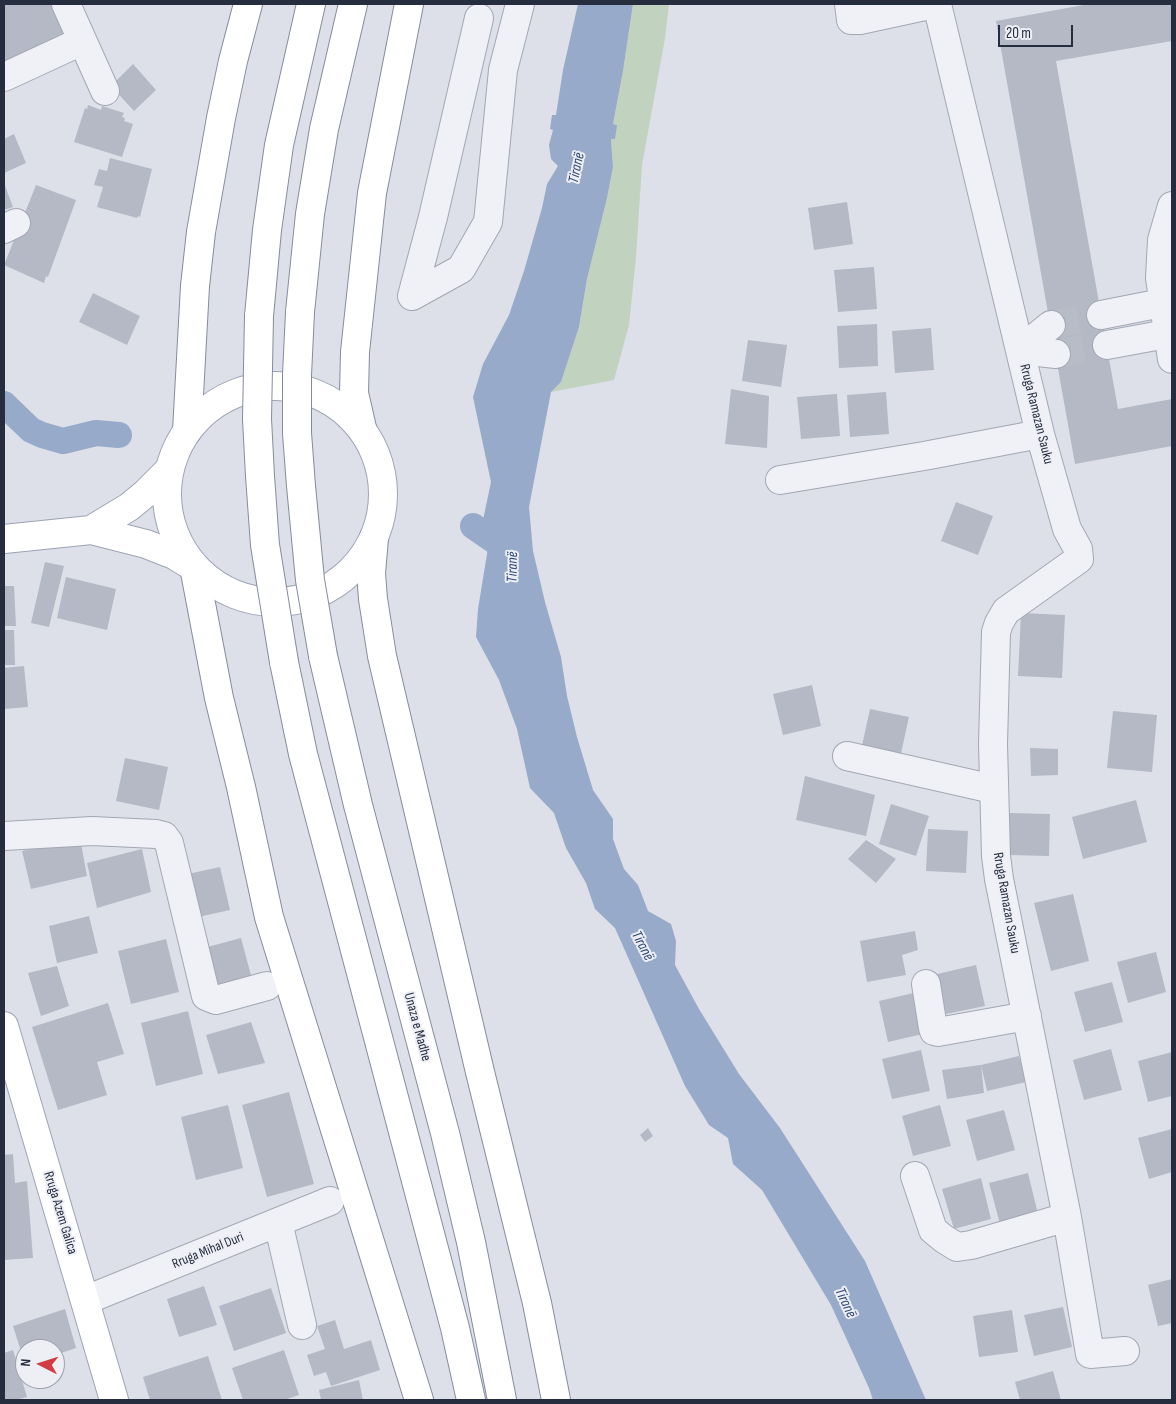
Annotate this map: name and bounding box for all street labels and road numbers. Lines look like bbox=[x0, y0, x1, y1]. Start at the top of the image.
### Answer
street label: Rruga Ramazan Sauku bbox=[1015, 362, 1057, 466]
street label: Rruga Ramazan Sauku bbox=[989, 851, 1023, 955]
street label: Unaza e Madhe bbox=[400, 991, 434, 1063]
street label: Rruga Azem Galica bbox=[39, 1170, 81, 1256]
street label: Rruga Mihal Duri bbox=[170, 1229, 246, 1273]

